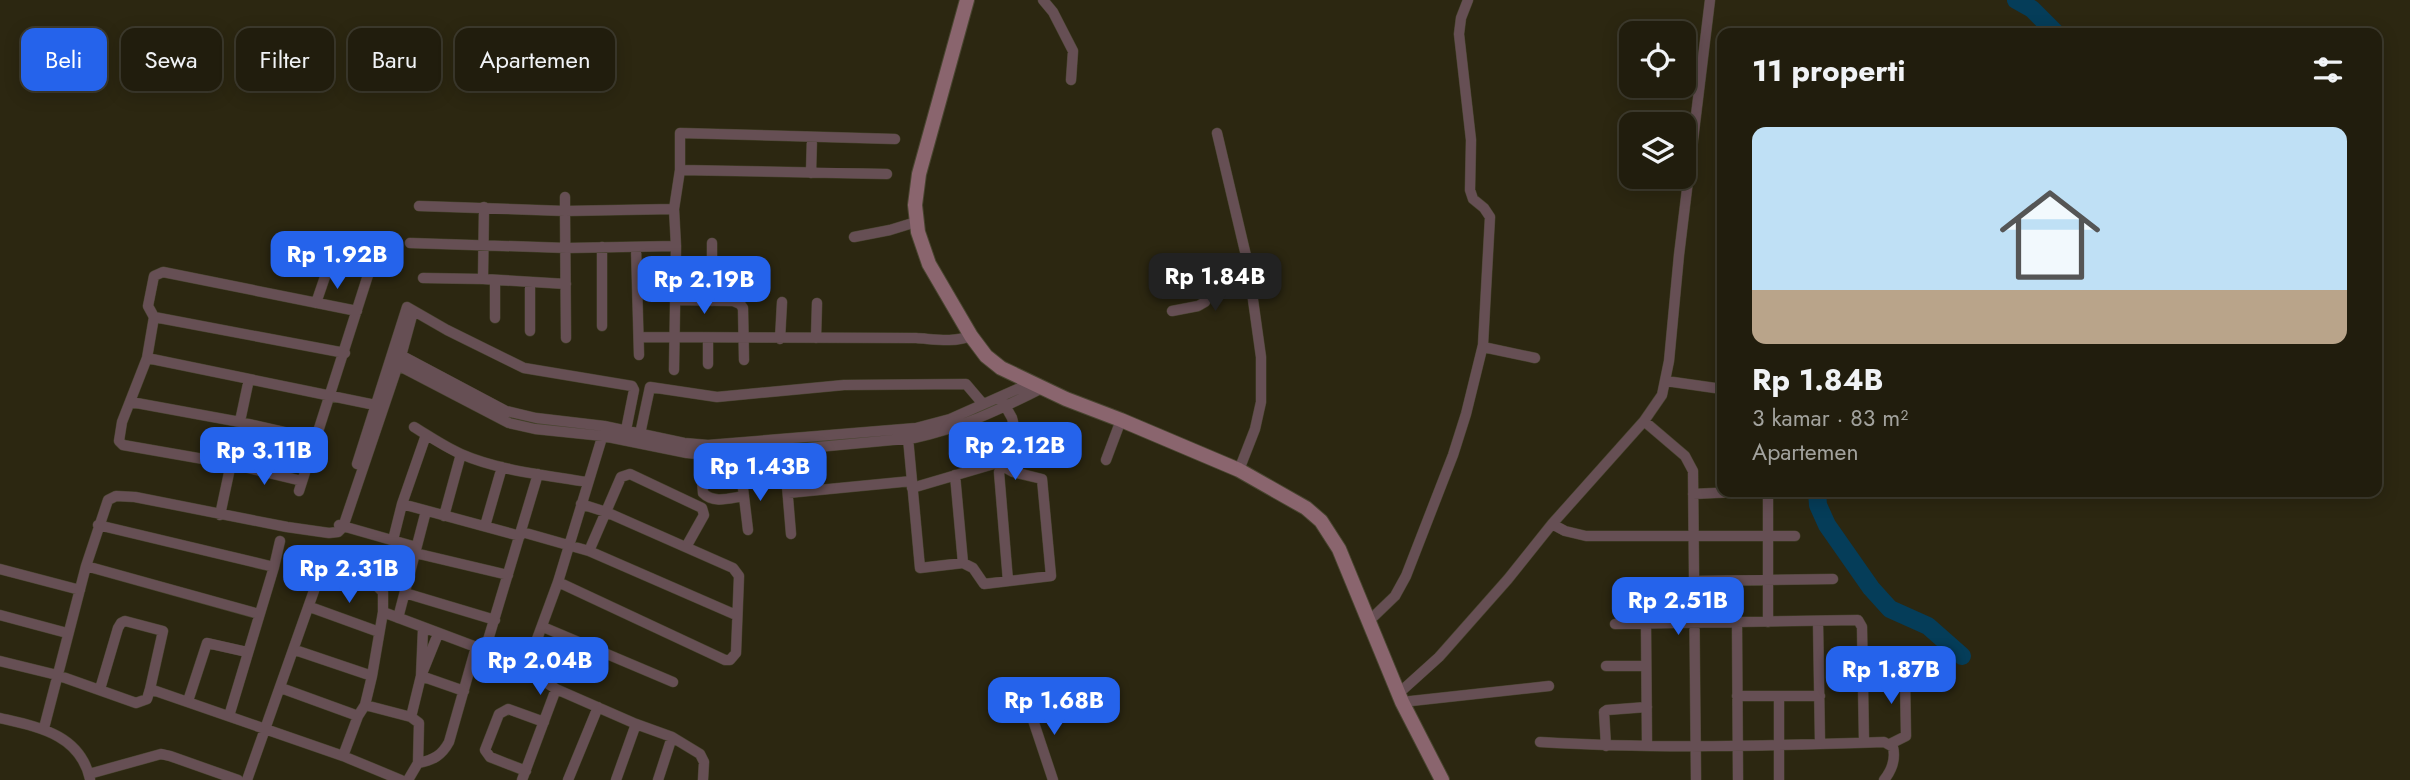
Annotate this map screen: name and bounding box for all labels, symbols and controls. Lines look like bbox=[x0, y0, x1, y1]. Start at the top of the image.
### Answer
map controls bbox=[1619, 21, 1696, 189]
button: locate bbox=[1619, 21, 1696, 98]
chip: Beli bbox=[21, 28, 107, 91]
chip: Sewa bbox=[121, 28, 222, 91]
chip: Filter bbox=[236, 28, 334, 91]
chip: Baru bbox=[348, 28, 441, 91]
chip: Apartemen bbox=[455, 28, 615, 91]
text: 11 properti bbox=[1752, 49, 1905, 92]
icon: filters bbox=[2309, 51, 2347, 89]
button: layers bbox=[1619, 112, 1696, 189]
icon: home bbox=[1987, 172, 2113, 298]
pin: Rp 1.92B bbox=[265, 232, 409, 291]
text: Rp 1.92B bbox=[287, 237, 387, 271]
pin: Rp 1.84B bbox=[1143, 254, 1287, 313]
pin: Rp 2.19B bbox=[632, 256, 776, 316]
text: Rp 1.84B bbox=[1165, 259, 1265, 293]
text: Rp 2.19B bbox=[654, 262, 754, 296]
text: Rp 1.84B bbox=[1752, 358, 1884, 401]
text: 3 kamar · 83 m² bbox=[1752, 401, 1908, 435]
pin: Rp 2.12B bbox=[943, 422, 1087, 482]
pin: Rp 3.11B bbox=[192, 428, 336, 487]
text: Rp 2.12B bbox=[965, 428, 1065, 462]
text: Rp 3.11B bbox=[216, 433, 312, 467]
text: Apartemen bbox=[1752, 435, 1858, 469]
pin: Rp 1.43B bbox=[688, 444, 832, 503]
text: Rp 1.43B bbox=[710, 449, 810, 483]
pin: Rp 2.31B bbox=[277, 546, 421, 605]
text: Rp 2.31B bbox=[299, 551, 399, 585]
pin: Rp 2.51B bbox=[1606, 578, 1750, 637]
text: Rp 2.51B bbox=[1628, 583, 1728, 617]
pin: Rp 2.04B bbox=[468, 638, 612, 697]
text: Rp 2.04B bbox=[487, 643, 593, 677]
pin: Rp 1.87B bbox=[1819, 646, 1963, 706]
text: Rp 1.87B bbox=[1842, 652, 1940, 686]
pin: Rp 1.68B bbox=[982, 678, 1126, 737]
text: Rp 1.68B bbox=[1004, 683, 1104, 717]

